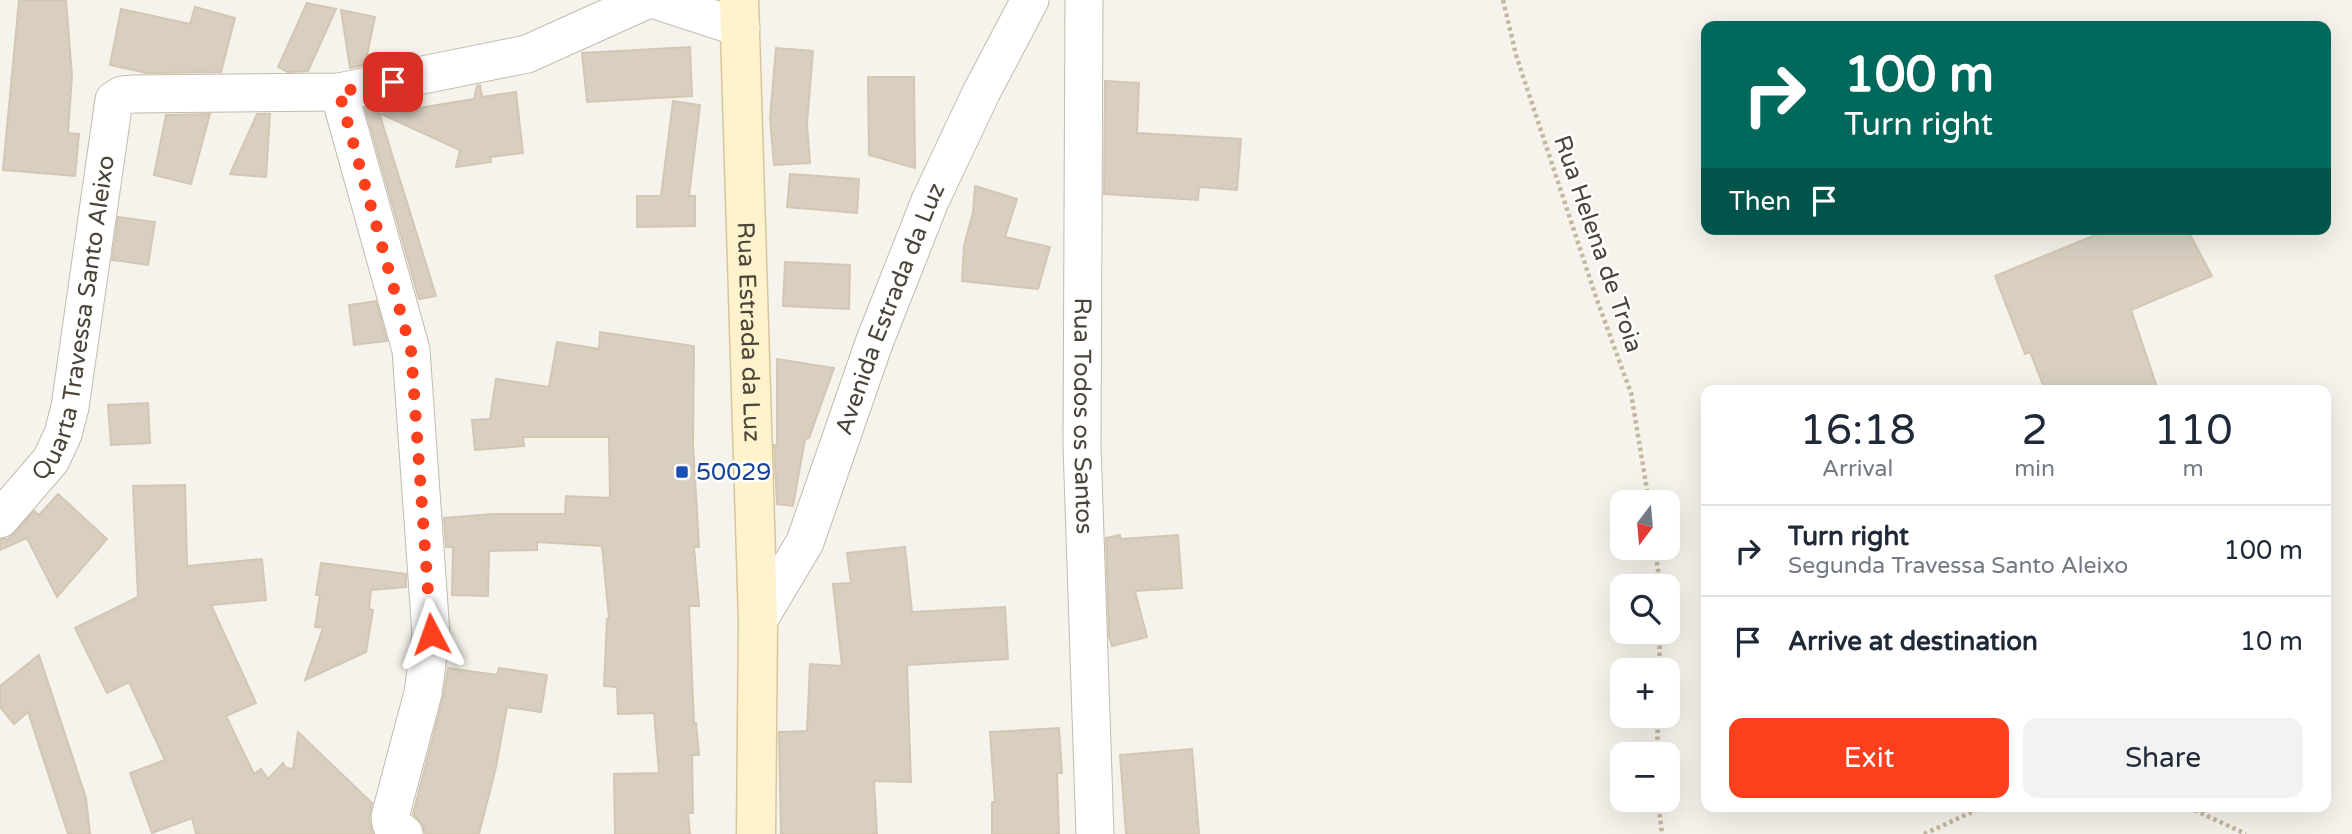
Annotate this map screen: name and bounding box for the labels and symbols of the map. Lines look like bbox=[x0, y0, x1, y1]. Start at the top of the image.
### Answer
pin bbox=[363, 52, 423, 112]
street label: Rua Helena de Troia bbox=[1547, 132, 1649, 356]
street label: Quarta Travessa Santo Aleixo bbox=[25, 153, 120, 487]
street label: Avenida Estrada da Luz bbox=[829, 178, 951, 439]
street label: Rua Estrada da Luz bbox=[731, 221, 767, 442]
street label: Rua Todos os Santos bbox=[1067, 298, 1099, 535]
place label: 50029 bbox=[696, 458, 771, 487]
marker: 50029 bbox=[674, 464, 690, 480]
north arrow bbox=[1610, 490, 1680, 560]
position arrow bbox=[394, 597, 468, 671]

